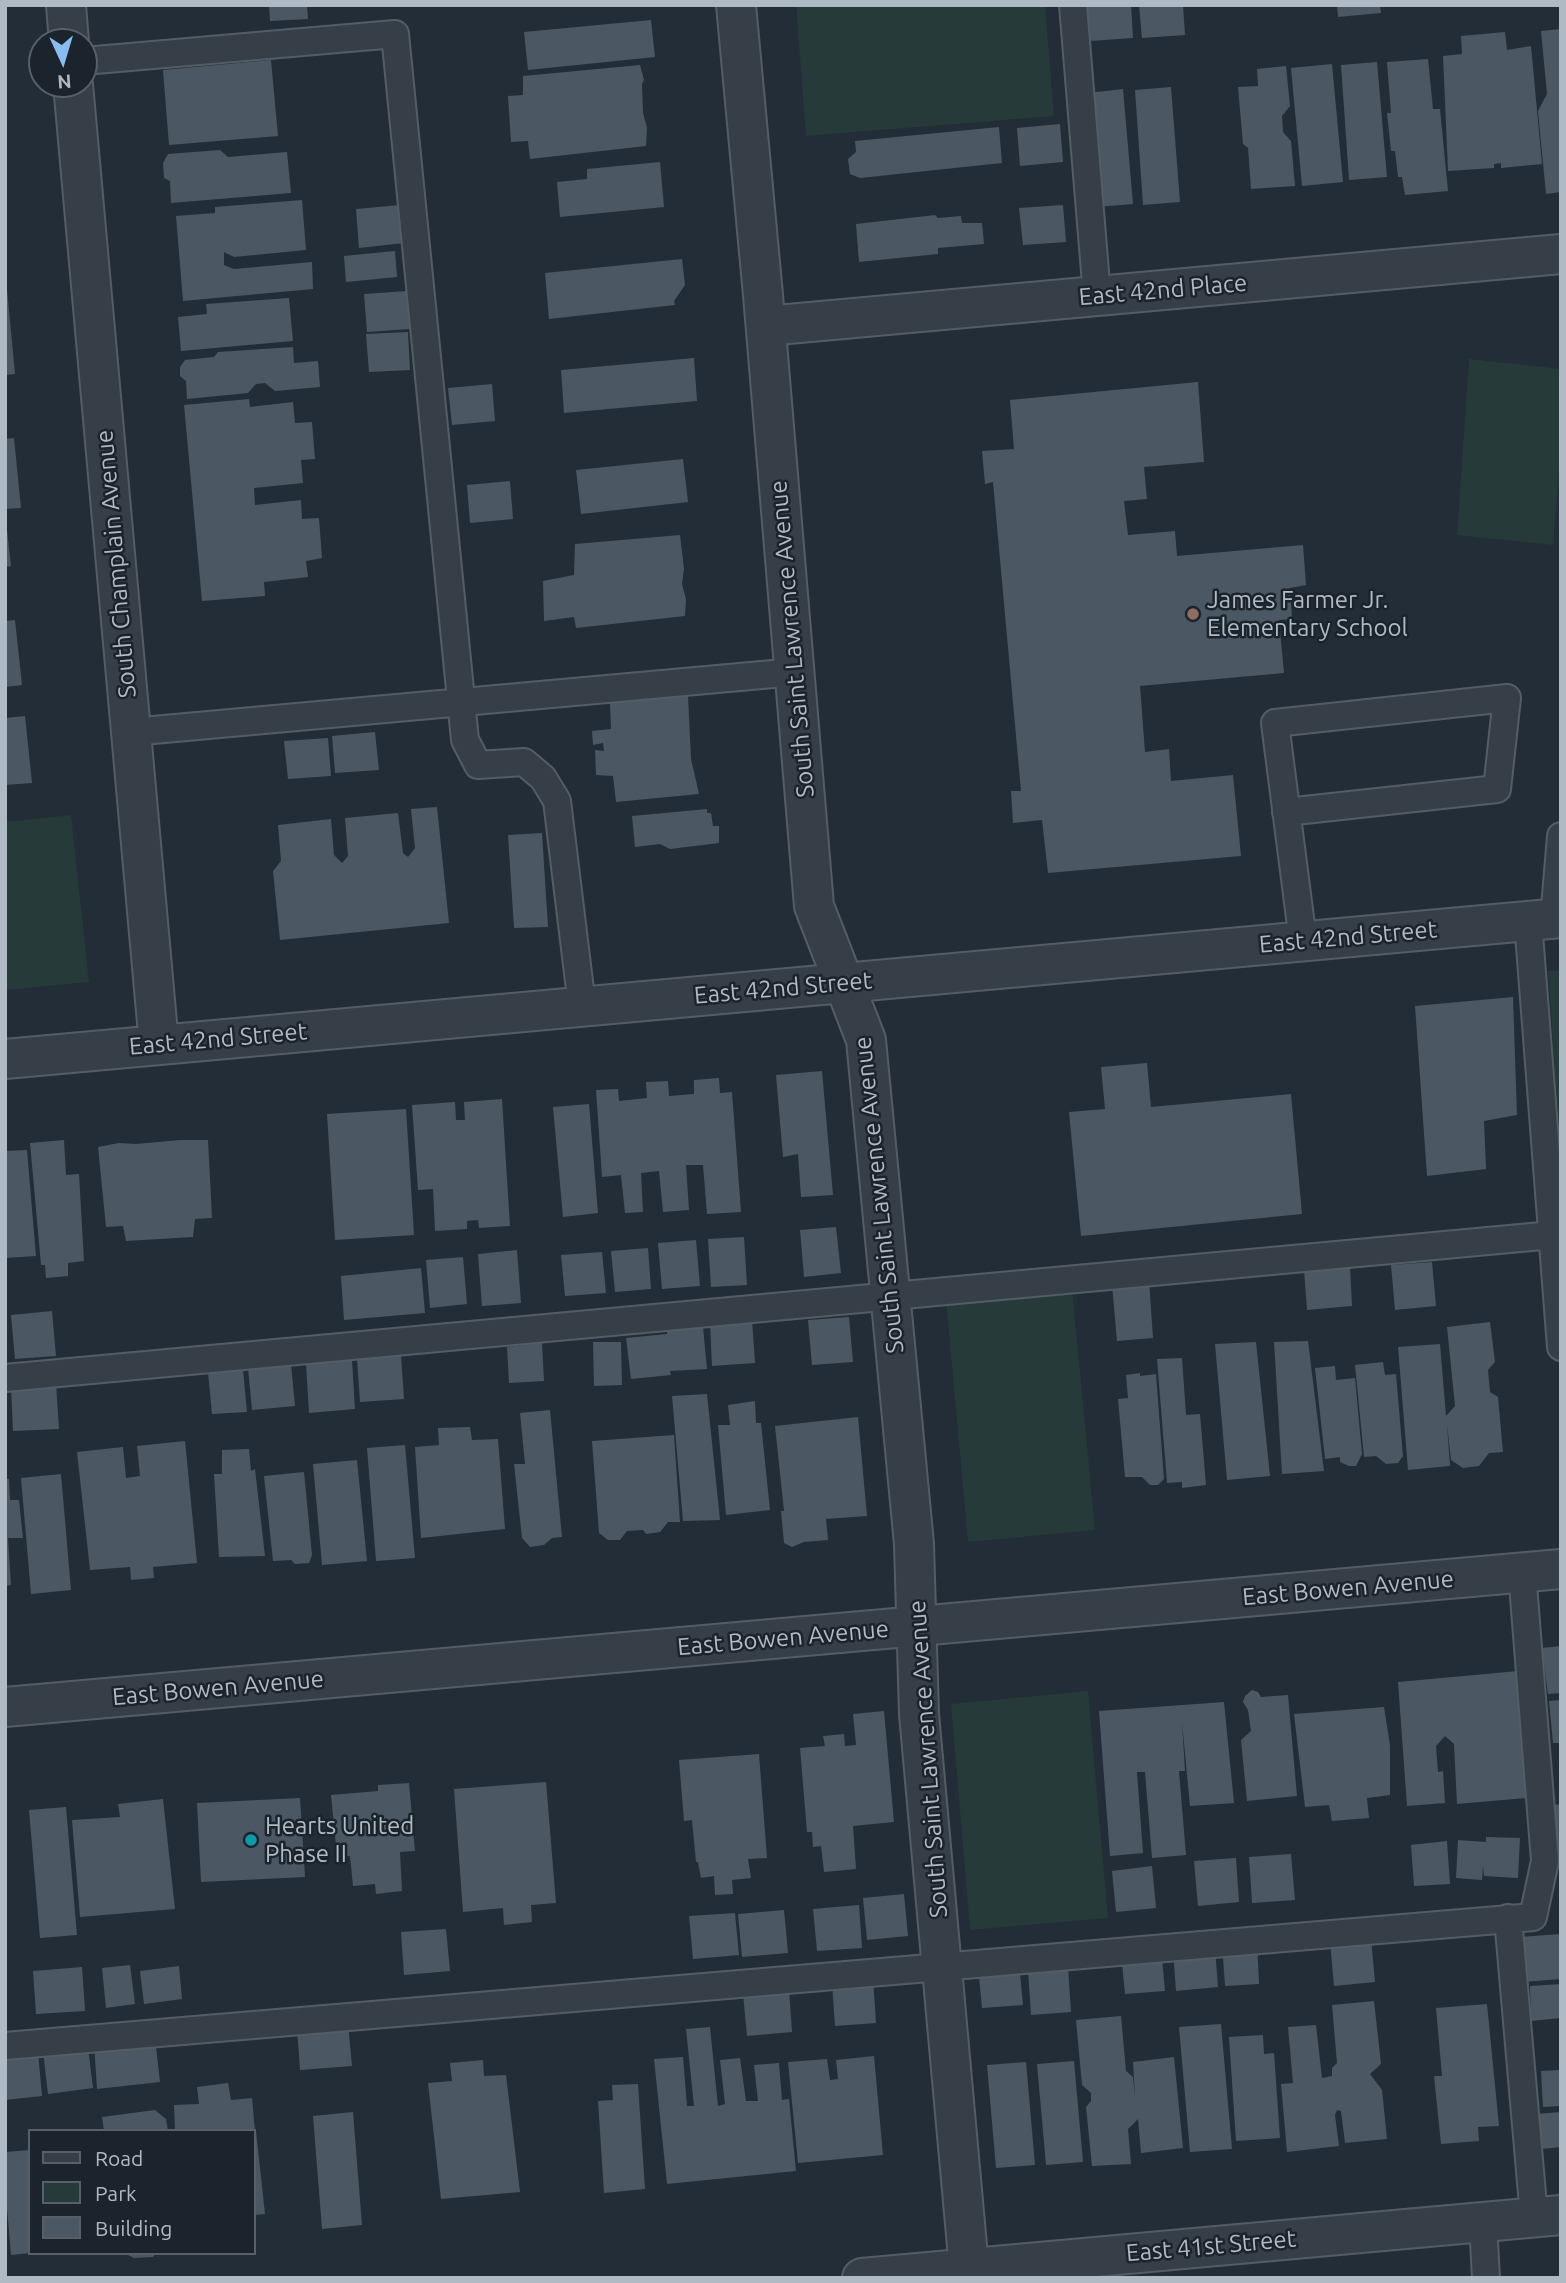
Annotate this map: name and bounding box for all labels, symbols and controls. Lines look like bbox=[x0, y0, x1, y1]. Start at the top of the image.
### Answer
north arrow bbox=[28, 28, 98, 98]
text: N bbox=[56, 70, 72, 93]
street label: East 42nd Place bbox=[1078, 268, 1248, 312]
street label: South Champlain Avenue bbox=[90, 429, 142, 699]
street label: South Saint Lawrence Avenue bbox=[764, 479, 820, 799]
place label: James Farmer Jr. Elementary School bbox=[1207, 586, 1408, 642]
marker: James Farmer Jr. Elementary School bbox=[1185, 606, 1201, 622]
street label: East 42nd Street bbox=[1258, 915, 1438, 959]
street label: East 42nd Street bbox=[693, 966, 873, 1010]
street label: East 42nd Street bbox=[128, 1017, 308, 1061]
street label: South Saint Lawrence Avenue bbox=[848, 1035, 910, 1355]
street label: East Bowen Avenue bbox=[1241, 1564, 1455, 1612]
street label: South Saint Lawrence Avenue bbox=[903, 1599, 953, 1919]
street label: East Bowen Avenue bbox=[676, 1614, 890, 1662]
street label: East Bowen Avenue bbox=[111, 1664, 325, 1712]
place label: Hearts United Phase II bbox=[265, 1812, 414, 1868]
marker: Hearts United Phase II bbox=[243, 1832, 259, 1848]
legend bbox=[28, 2129, 256, 2255]
text: Road bbox=[95, 2146, 143, 2170]
text: Park bbox=[95, 2181, 137, 2205]
text: Building bbox=[95, 2216, 172, 2240]
street label: East 41st Street bbox=[1125, 2224, 1297, 2268]

